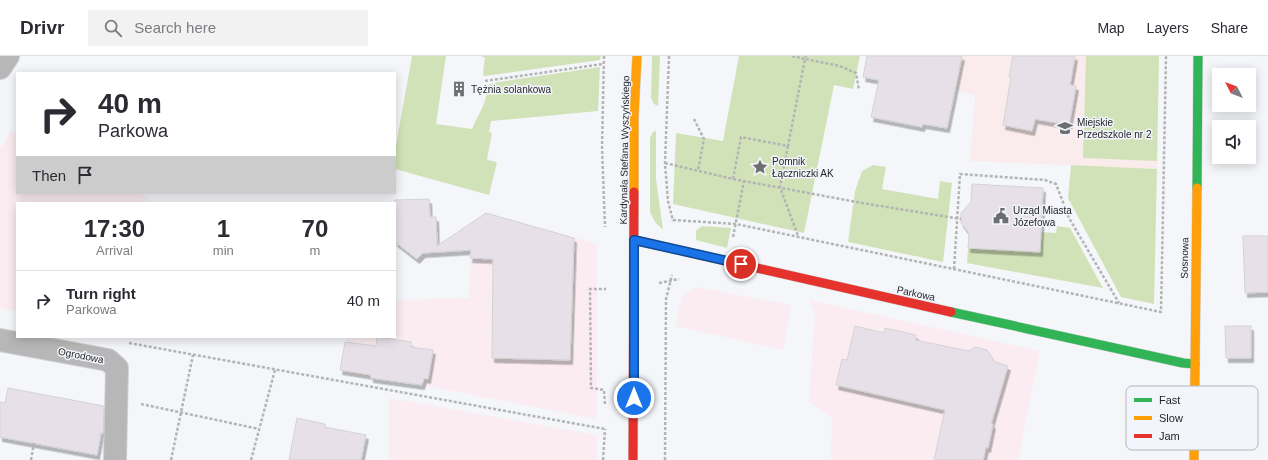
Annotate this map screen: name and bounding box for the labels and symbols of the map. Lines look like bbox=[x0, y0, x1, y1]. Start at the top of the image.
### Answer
north arrow bbox=[1212, 68, 1256, 112]
street label: Kardynała Stefana Wyszyńskiego bbox=[618, 75, 631, 225]
building icon: Tężnia solankowa bbox=[450, 80, 468, 98]
place label: Tężnia solankowa bbox=[471, 84, 551, 95]
place label: Miejskie Przedszkole nr 2 bbox=[1077, 117, 1152, 140]
school or university icon: Miejskie Przedszkole nr 2 bbox=[1056, 119, 1074, 137]
place label: Pomnik Łączniczki AK bbox=[772, 156, 834, 179]
place icon: Pomnik Łączniczki AK bbox=[751, 158, 769, 176]
place label: Urząd Miasta Józefowa bbox=[1013, 205, 1072, 228]
public building icon: Urząd Miasta Józefowa bbox=[992, 207, 1010, 225]
street label: Sosnowa bbox=[1179, 237, 1190, 279]
pin bbox=[724, 247, 758, 281]
street label: Parkowa bbox=[896, 284, 936, 303]
street label: Ogrodowa bbox=[57, 346, 105, 365]
position arrow bbox=[613, 377, 655, 419]
legend bbox=[1126, 386, 1258, 450]
text: Fast bbox=[1159, 394, 1180, 406]
text: Slow bbox=[1159, 412, 1183, 424]
text: Jam bbox=[1159, 430, 1180, 442]

